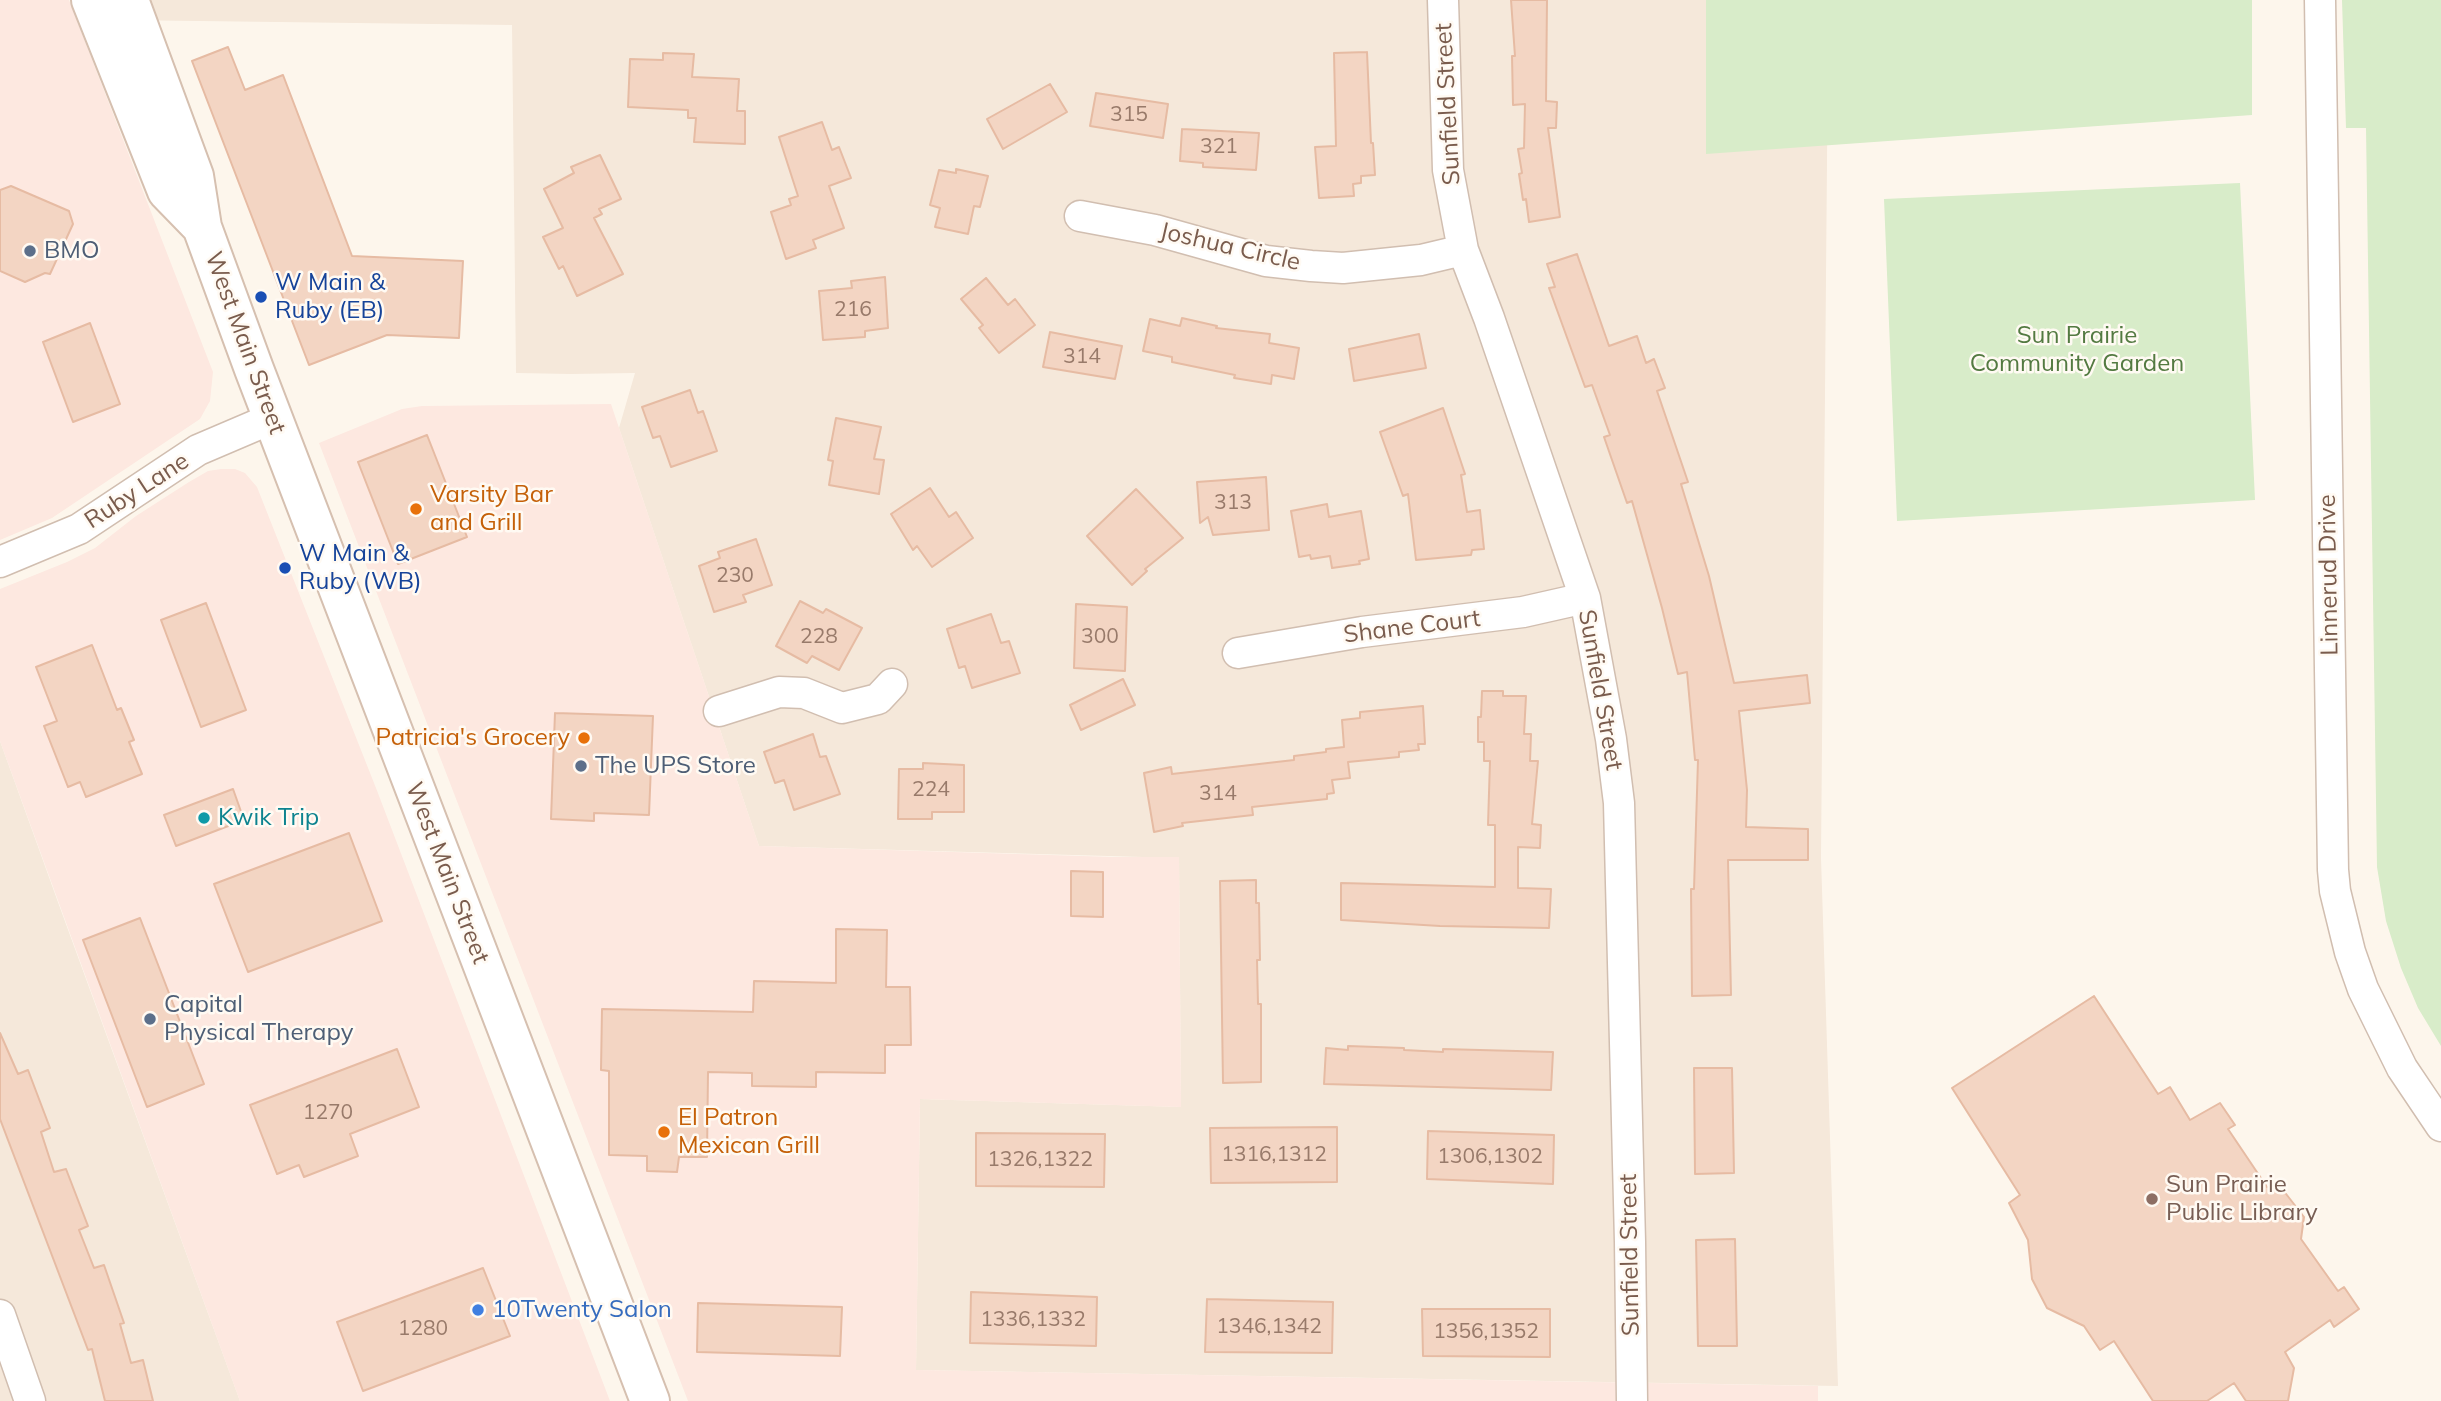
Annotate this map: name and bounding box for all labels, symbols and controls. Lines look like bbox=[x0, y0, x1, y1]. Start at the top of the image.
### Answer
street label: Sunfield Street bbox=[1429, 22, 1467, 186]
house number: 315 bbox=[1110, 102, 1148, 128]
house number: 321 bbox=[1200, 134, 1238, 160]
street label: Joshua Circle bbox=[1157, 217, 1303, 277]
place label: BMO bbox=[44, 237, 99, 265]
marker: BMO bbox=[22, 243, 38, 259]
street label: West Main Street bbox=[199, 248, 291, 438]
place label: W Main & Ruby (EB) bbox=[275, 269, 385, 325]
marker: W Main & Ruby (EB) bbox=[253, 289, 269, 305]
house number: 216 bbox=[834, 297, 872, 323]
park label: Sun Prairie Community Garden bbox=[1970, 322, 2184, 378]
house number: 314 bbox=[1063, 344, 1101, 370]
street label: Ruby Lane bbox=[80, 447, 194, 535]
place label: Varsity Bar and Grill bbox=[430, 481, 553, 537]
house number: 313 bbox=[1214, 490, 1252, 516]
street label: Linnerud Drive bbox=[2313, 494, 2345, 656]
marker: Varsity Bar and Grill bbox=[408, 501, 424, 517]
place label: W Main & Ruby (WB) bbox=[299, 540, 422, 596]
marker: W Main & Ruby (WB) bbox=[277, 560, 293, 576]
house number: 230 bbox=[716, 563, 754, 589]
street label: Shane Court bbox=[1342, 604, 1482, 650]
street label: Sunfield Street bbox=[1572, 608, 1628, 772]
house number: 228 bbox=[800, 624, 838, 650]
house number: 300 bbox=[1081, 624, 1119, 650]
place label: Patricia's Grocery bbox=[376, 724, 570, 752]
marker: Patricia's Grocery bbox=[576, 730, 592, 746]
place label: The UPS Store bbox=[595, 752, 756, 780]
marker: The UPS Store bbox=[573, 758, 589, 774]
house number: 224 bbox=[912, 777, 950, 803]
street label: West Main Street bbox=[399, 778, 495, 968]
house number: 314 bbox=[1199, 781, 1237, 807]
place label: Kwik Trip bbox=[218, 804, 319, 832]
marker: Kwik Trip bbox=[196, 810, 212, 826]
place label: Capital Physical Therapy bbox=[164, 991, 353, 1047]
marker: Capital Physical Therapy bbox=[142, 1011, 158, 1027]
house number: 1270 bbox=[303, 1100, 353, 1126]
place label: El Patron Mexican Grill bbox=[678, 1104, 820, 1160]
marker: El Patron Mexican Grill bbox=[656, 1124, 672, 1140]
house number: 1316,1312 bbox=[1221, 1142, 1327, 1168]
house number: 1306,1302 bbox=[1437, 1144, 1543, 1170]
house number: 1326,1322 bbox=[987, 1147, 1093, 1173]
place label: Sun Prairie Public Library bbox=[2166, 1171, 2318, 1227]
street label: Sunfield Street bbox=[1614, 1174, 1646, 1336]
marker: Sun Prairie Public Library bbox=[2144, 1191, 2160, 1207]
place label: 10Twenty Salon bbox=[492, 1296, 672, 1324]
marker: 10Twenty Salon bbox=[470, 1302, 486, 1318]
house number: 1336,1332 bbox=[980, 1307, 1086, 1333]
house number: 1346,1342 bbox=[1216, 1314, 1322, 1340]
house number: 1280 bbox=[398, 1316, 448, 1342]
house number: 1356,1352 bbox=[1433, 1319, 1539, 1345]

